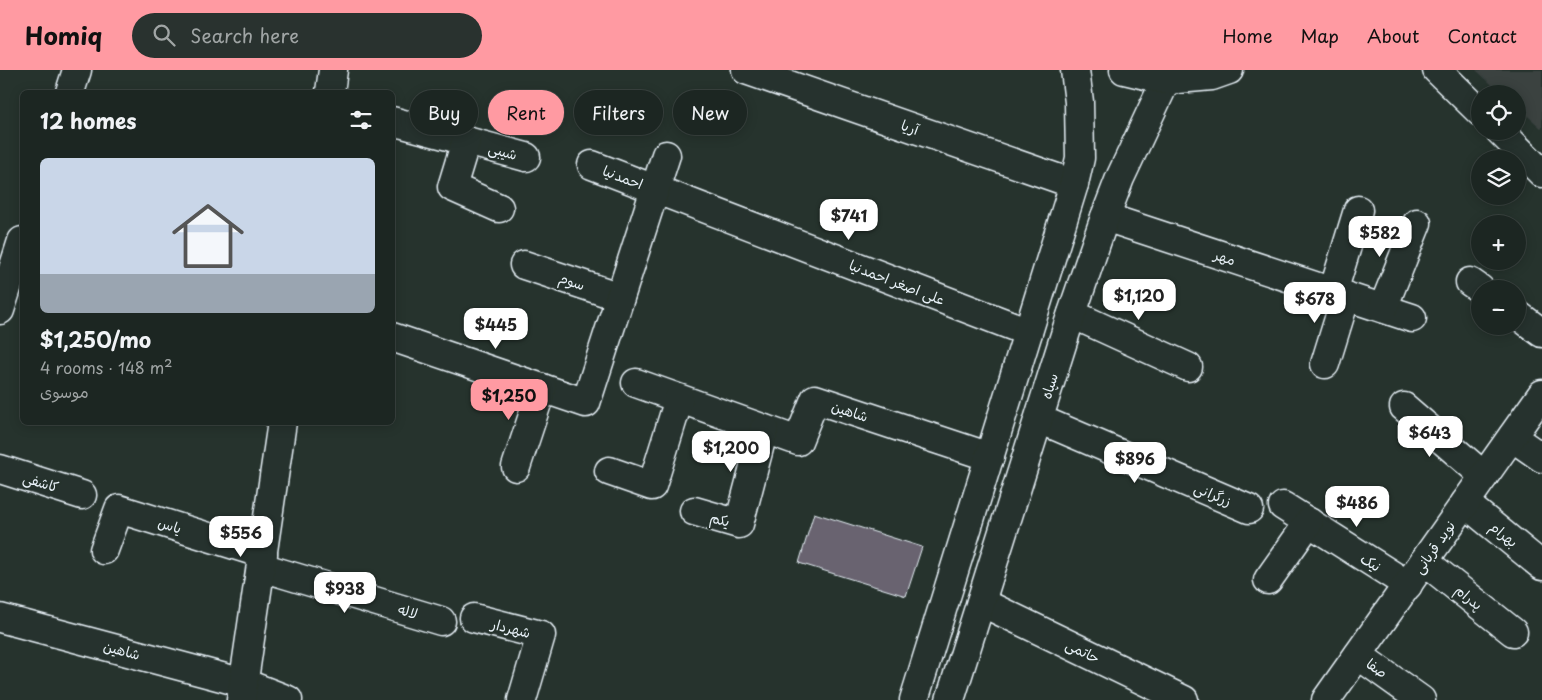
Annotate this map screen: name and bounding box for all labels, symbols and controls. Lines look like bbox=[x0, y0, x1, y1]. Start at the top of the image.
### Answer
search box bbox=[132, 13, 482, 58]
text: Homiq bbox=[25, 17, 102, 53]
icon: search bbox=[150, 21, 178, 49]
text: Search here bbox=[190, 21, 299, 49]
text: Home bbox=[1222, 22, 1272, 49]
text: Map bbox=[1300, 22, 1339, 49]
text: About bbox=[1367, 22, 1419, 49]
text: Contact bbox=[1447, 22, 1517, 49]
map controls bbox=[1471, 85, 1526, 335]
button: locate bbox=[1471, 85, 1526, 140]
chip: Buy bbox=[410, 90, 478, 135]
chip: Rent bbox=[488, 90, 564, 135]
chip: Filters bbox=[574, 90, 663, 135]
chip: New bbox=[673, 90, 747, 135]
text: 12 homes bbox=[40, 104, 137, 136]
icon: filters bbox=[347, 106, 375, 134]
street label: آریا bbox=[898, 114, 922, 140]
street label: شیبی bbox=[486, 137, 520, 165]
button: layers bbox=[1471, 150, 1526, 205]
street label: احمدنیا bbox=[600, 160, 646, 194]
icon: home bbox=[163, 191, 253, 281]
pin: $741 bbox=[819, 198, 879, 241]
text: $741 bbox=[831, 203, 867, 227]
button: + bbox=[1471, 215, 1526, 270]
pin: $582 bbox=[1350, 216, 1410, 258]
text: $582 bbox=[1360, 220, 1400, 244]
street label: مهر bbox=[1211, 243, 1238, 270]
street label: علی اصغر احمدنیا bbox=[846, 254, 948, 310]
street label: سوم bbox=[555, 267, 588, 297]
pin: $1,120 bbox=[1098, 278, 1180, 321]
button: − bbox=[1471, 280, 1526, 335]
pin: $678 bbox=[1285, 282, 1345, 324]
text: $1,120 bbox=[1114, 283, 1164, 307]
text: $678 bbox=[1295, 286, 1335, 310]
pin: $445 bbox=[466, 308, 526, 350]
text: $445 bbox=[475, 312, 517, 336]
text: $1,250/mo bbox=[40, 323, 151, 355]
text: 4 rooms · 148 m² bbox=[40, 355, 173, 379]
street label: سپاه bbox=[1035, 371, 1063, 401]
pin: $1,250 bbox=[468, 378, 550, 421]
text: موسوی bbox=[40, 379, 89, 403]
text: $1,250 bbox=[482, 383, 536, 407]
street label: شاهین bbox=[829, 395, 871, 427]
pin: $643 bbox=[1400, 416, 1460, 458]
text: $643 bbox=[1409, 420, 1451, 444]
pin: $1,200 bbox=[690, 430, 772, 473]
text: $1,200 bbox=[703, 435, 759, 459]
pin: $896 bbox=[1105, 442, 1165, 484]
text: $896 bbox=[1115, 446, 1155, 470]
street label: کاشفی bbox=[20, 467, 62, 497]
street label: زرگرانی bbox=[1191, 477, 1235, 511]
pin: $486 bbox=[1327, 486, 1387, 528]
text: $486 bbox=[1336, 490, 1378, 514]
street label: یکم bbox=[707, 506, 732, 533]
street label: یاس bbox=[156, 512, 184, 538]
pin: $556 bbox=[211, 516, 271, 558]
street label: نوید قربانی bbox=[1408, 516, 1460, 578]
street label: بهرام bbox=[1485, 516, 1523, 553]
text: $556 bbox=[220, 520, 262, 544]
street label: نیک bbox=[1357, 548, 1385, 576]
pin: $938 bbox=[315, 572, 375, 614]
text: $938 bbox=[325, 576, 365, 600]
street label: پدرام bbox=[1450, 579, 1488, 616]
street label: لاله bbox=[396, 598, 420, 624]
street label: شهردار bbox=[488, 613, 533, 643]
street label: حاتمی bbox=[1062, 634, 1104, 668]
street label: شاهین bbox=[101, 635, 143, 665]
street label: صفا bbox=[1362, 653, 1392, 683]

